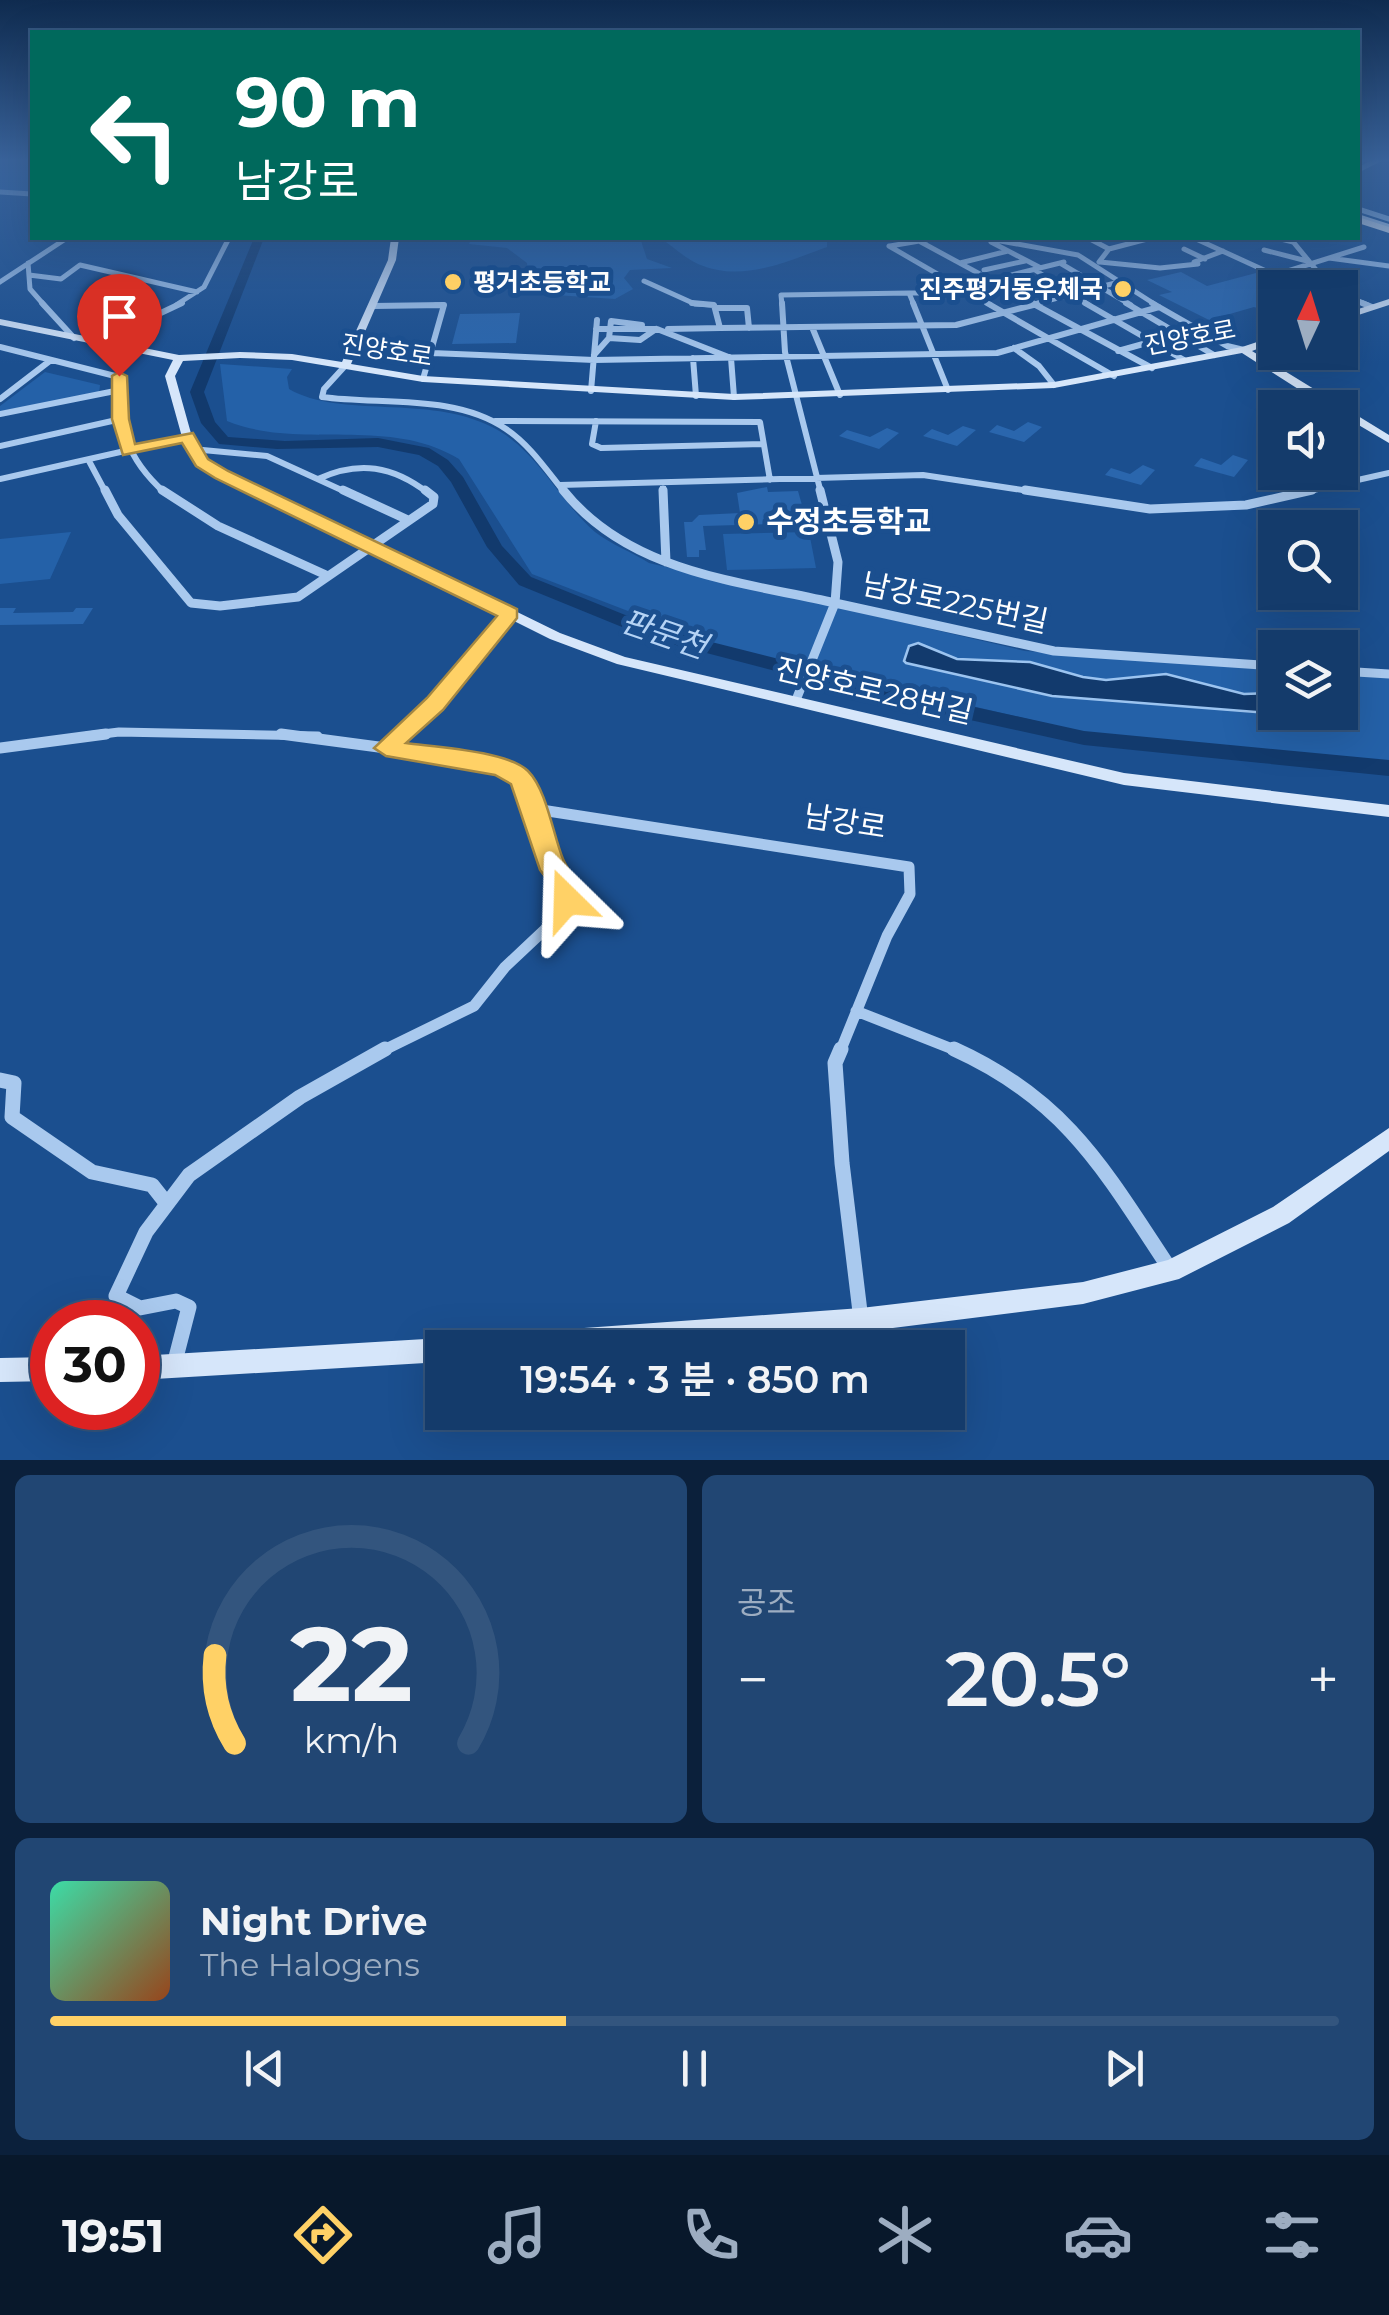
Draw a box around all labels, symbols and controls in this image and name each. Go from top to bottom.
text: 90 m [235,59,420,145]
icon: left [70,70,200,200]
text: 남강로 [235,153,359,208]
place label: 평거초등학교 [473,267,611,297]
north arrow [1258,270,1358,370]
map controls [1258,270,1358,730]
marker: 평거초등학교 [442,271,464,293]
pin [77,274,162,377]
place label: 진주평거동우체국 [919,274,1103,304]
marker: 진주평거동우체국 [1112,278,1134,300]
icon: arrive [92,289,147,344]
street label: 진양호로 [1142,313,1238,361]
street label: 진양호로 [339,328,435,372]
button: sound [1258,390,1358,490]
place label: 수정초등학교 [766,503,932,540]
button: search [1258,510,1358,610]
marker: 수정초등학교 [735,511,757,533]
street label: 남강로225번길 [859,565,1051,640]
water label: 판문천 [616,601,716,667]
button: layers [1258,630,1358,730]
street label: 진양호로28번길 [772,650,977,731]
street label: 남강로 [801,797,889,846]
position arrow [515,848,619,952]
speed limit sign: 30 [30,1300,160,1430]
text: 19:54 · 3 분 · 850 m [520,1356,870,1403]
text: 공조 [737,1583,796,1622]
text: 22 [290,1600,412,1727]
text: 20.5° [945,1633,1131,1725]
text: − [737,1646,769,1713]
text: + [1307,1646,1339,1713]
text: km/h [303,1718,399,1762]
text: Night Drive [200,1898,427,1945]
text: The Halogens [200,1945,420,1984]
icon: previous [237,2041,292,2096]
icon: pause [667,2041,722,2096]
icon: next [1097,2041,1152,2096]
icon: directions [288,2200,358,2270]
icon: music [482,2200,552,2270]
icon: phone [676,2200,746,2270]
icon: climate [870,2200,940,2270]
icon: car [1063,2200,1133,2270]
icon: filters [1257,2200,1327,2270]
text: 19:51 [62,2208,164,2263]

